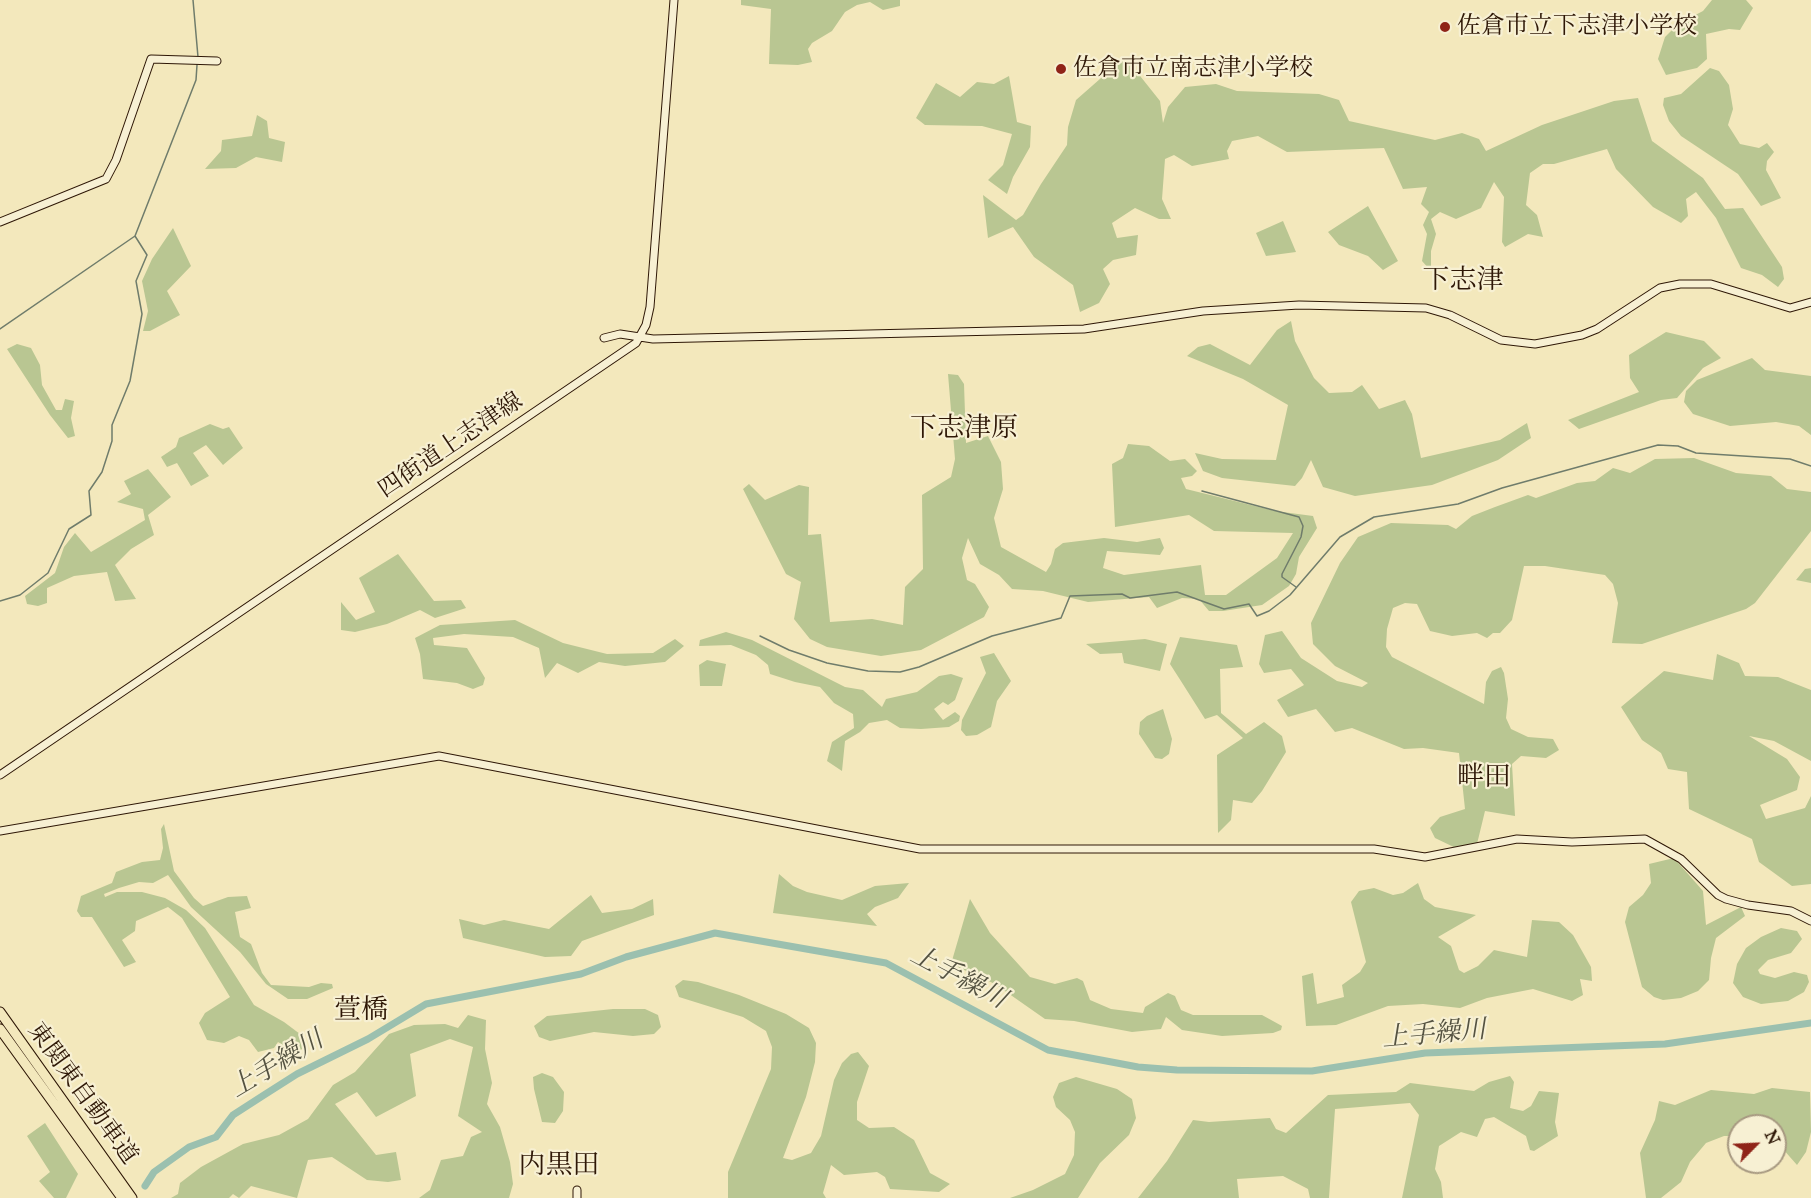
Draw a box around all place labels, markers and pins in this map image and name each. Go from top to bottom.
place label: 佐倉市立下志津小学校 [1457,13,1697,41]
marker: 佐倉市立下志津小学校 [1438,20,1452,34]
place label: 佐倉市立南志津小学校 [1073,55,1313,83]
marker: 佐倉市立南志津小学校 [1054,62,1068,76]

